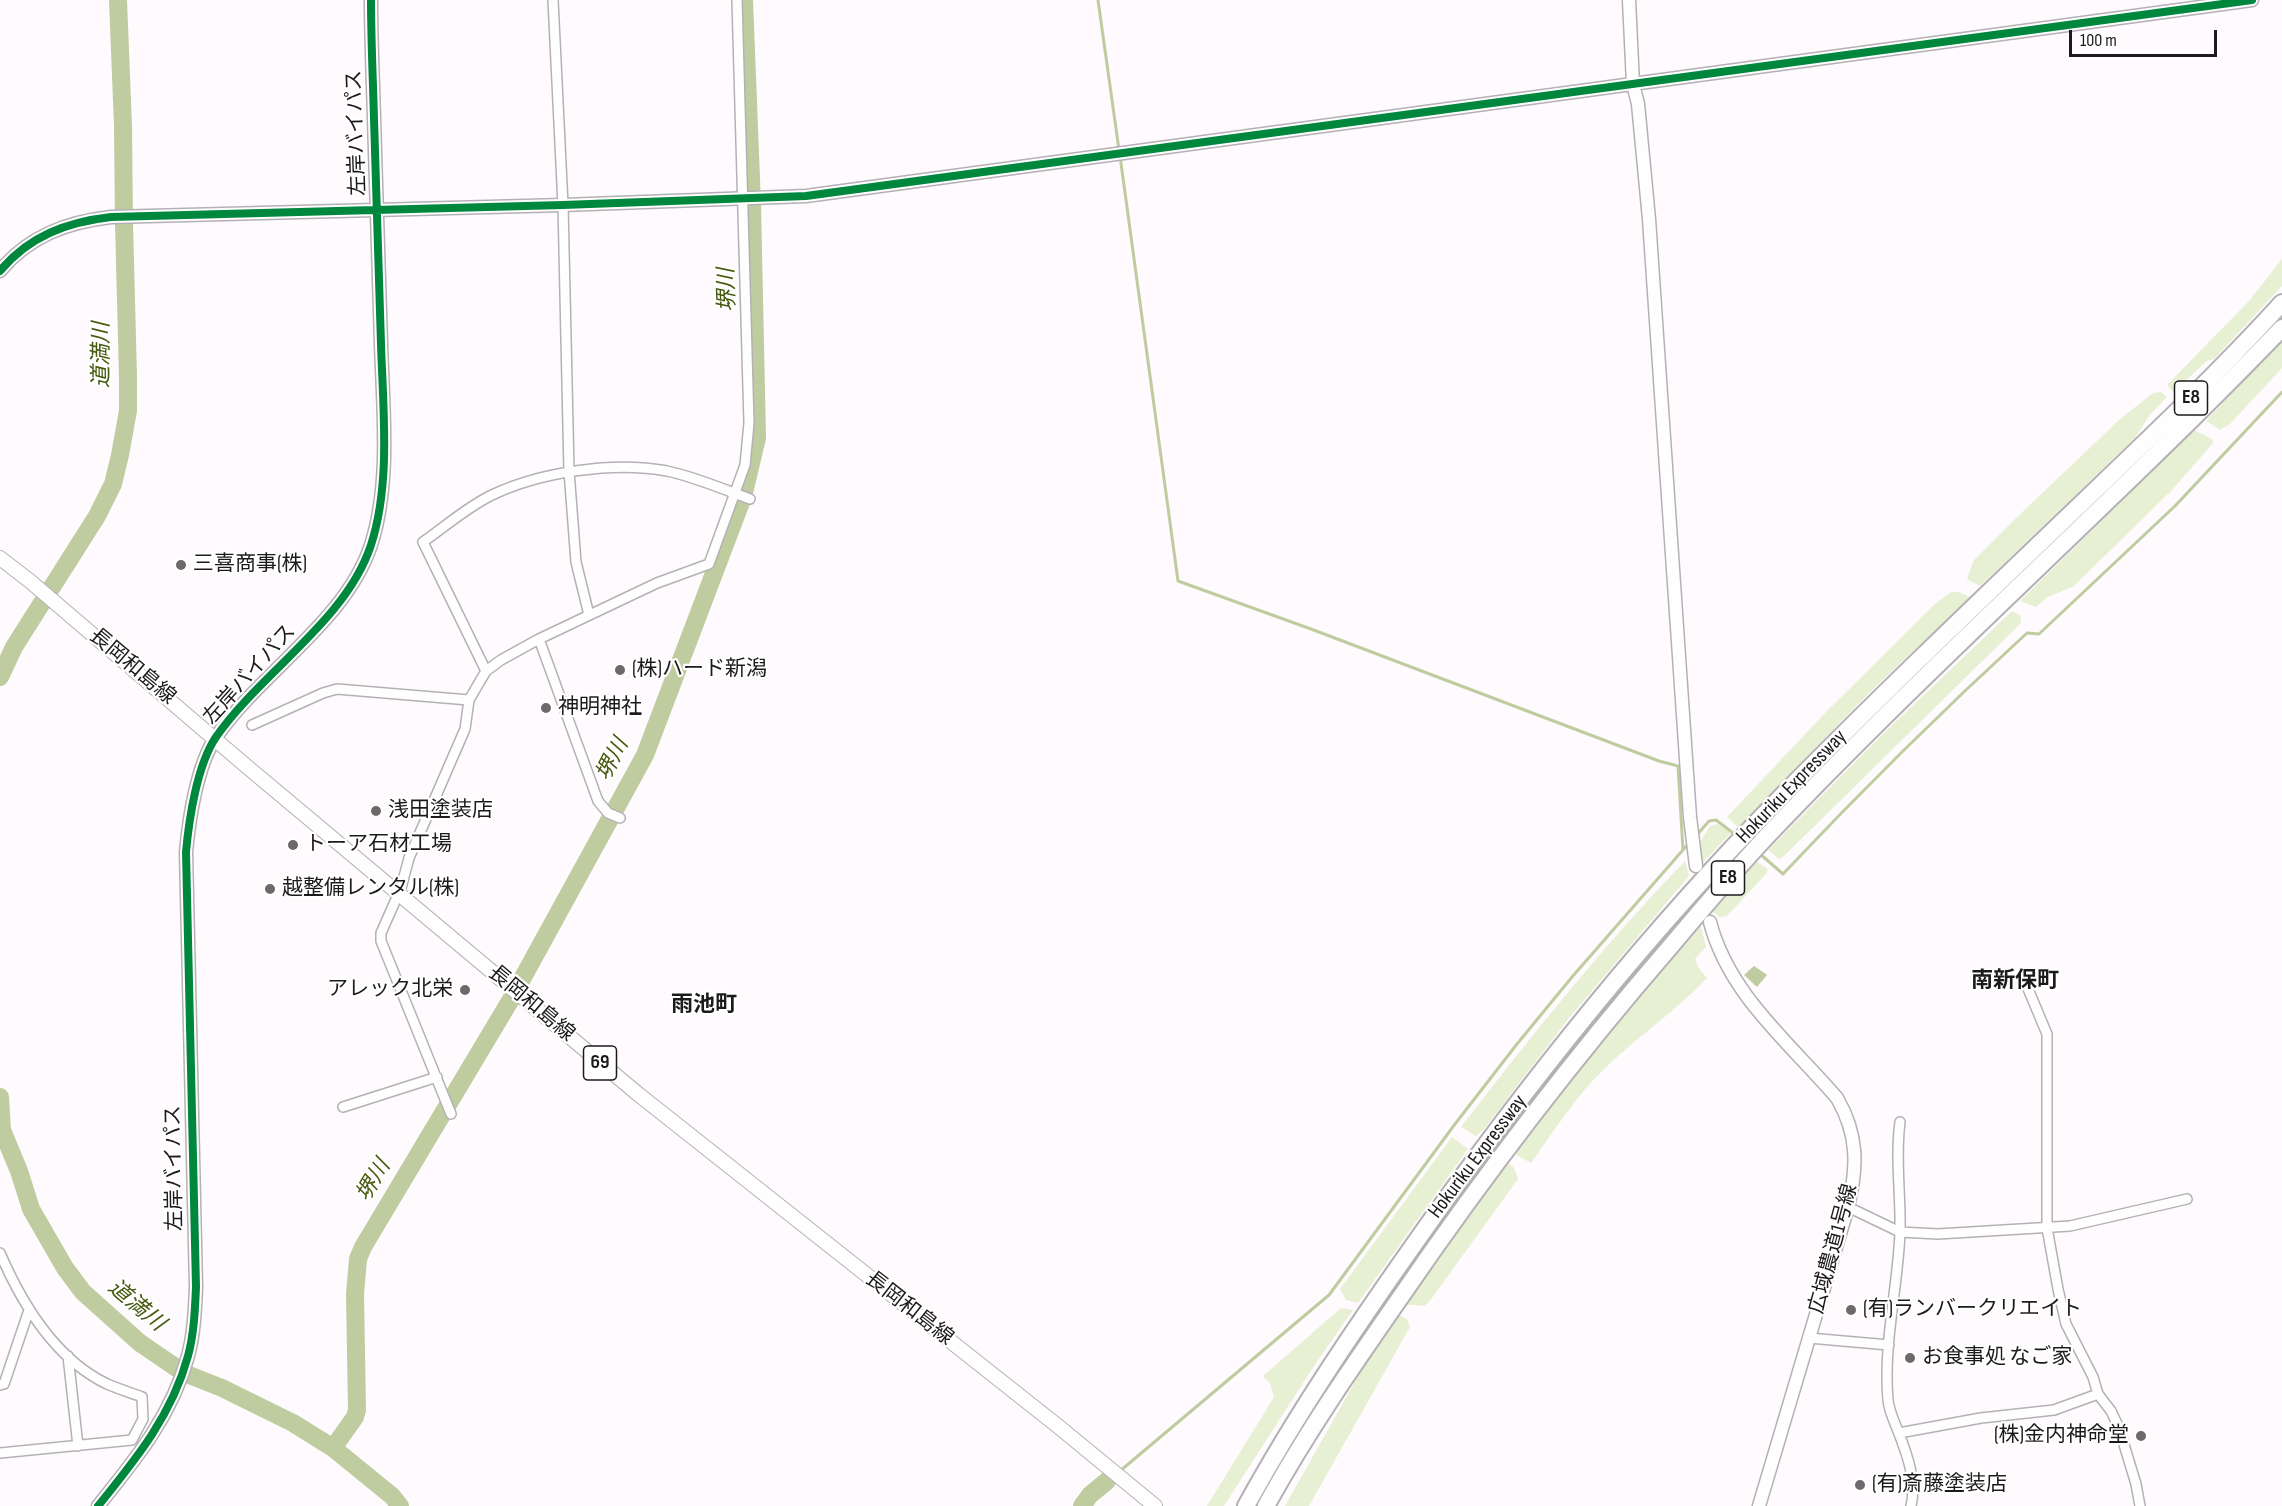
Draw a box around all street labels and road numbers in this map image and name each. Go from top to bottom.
street label: 左岸バイパス [342,70,372,196]
road number: E8 [2174,381,2208,415]
street label: 左岸バイパス [198,620,302,730]
street label: 長岡和島線 [84,624,180,710]
street label: Hokuriku Expressway [1732,725,1852,849]
road number: E8 [1712,861,1744,895]
street label: 長岡和島線 [483,961,579,1047]
road number: 69 [584,1046,616,1080]
street label: Hokuriku Expressway [1423,1090,1533,1224]
street label: 左岸バイパス [161,1105,189,1231]
street label: 広域農道1号線 [1805,1181,1863,1317]
street label: 長岡和島線 [860,1267,958,1351]

